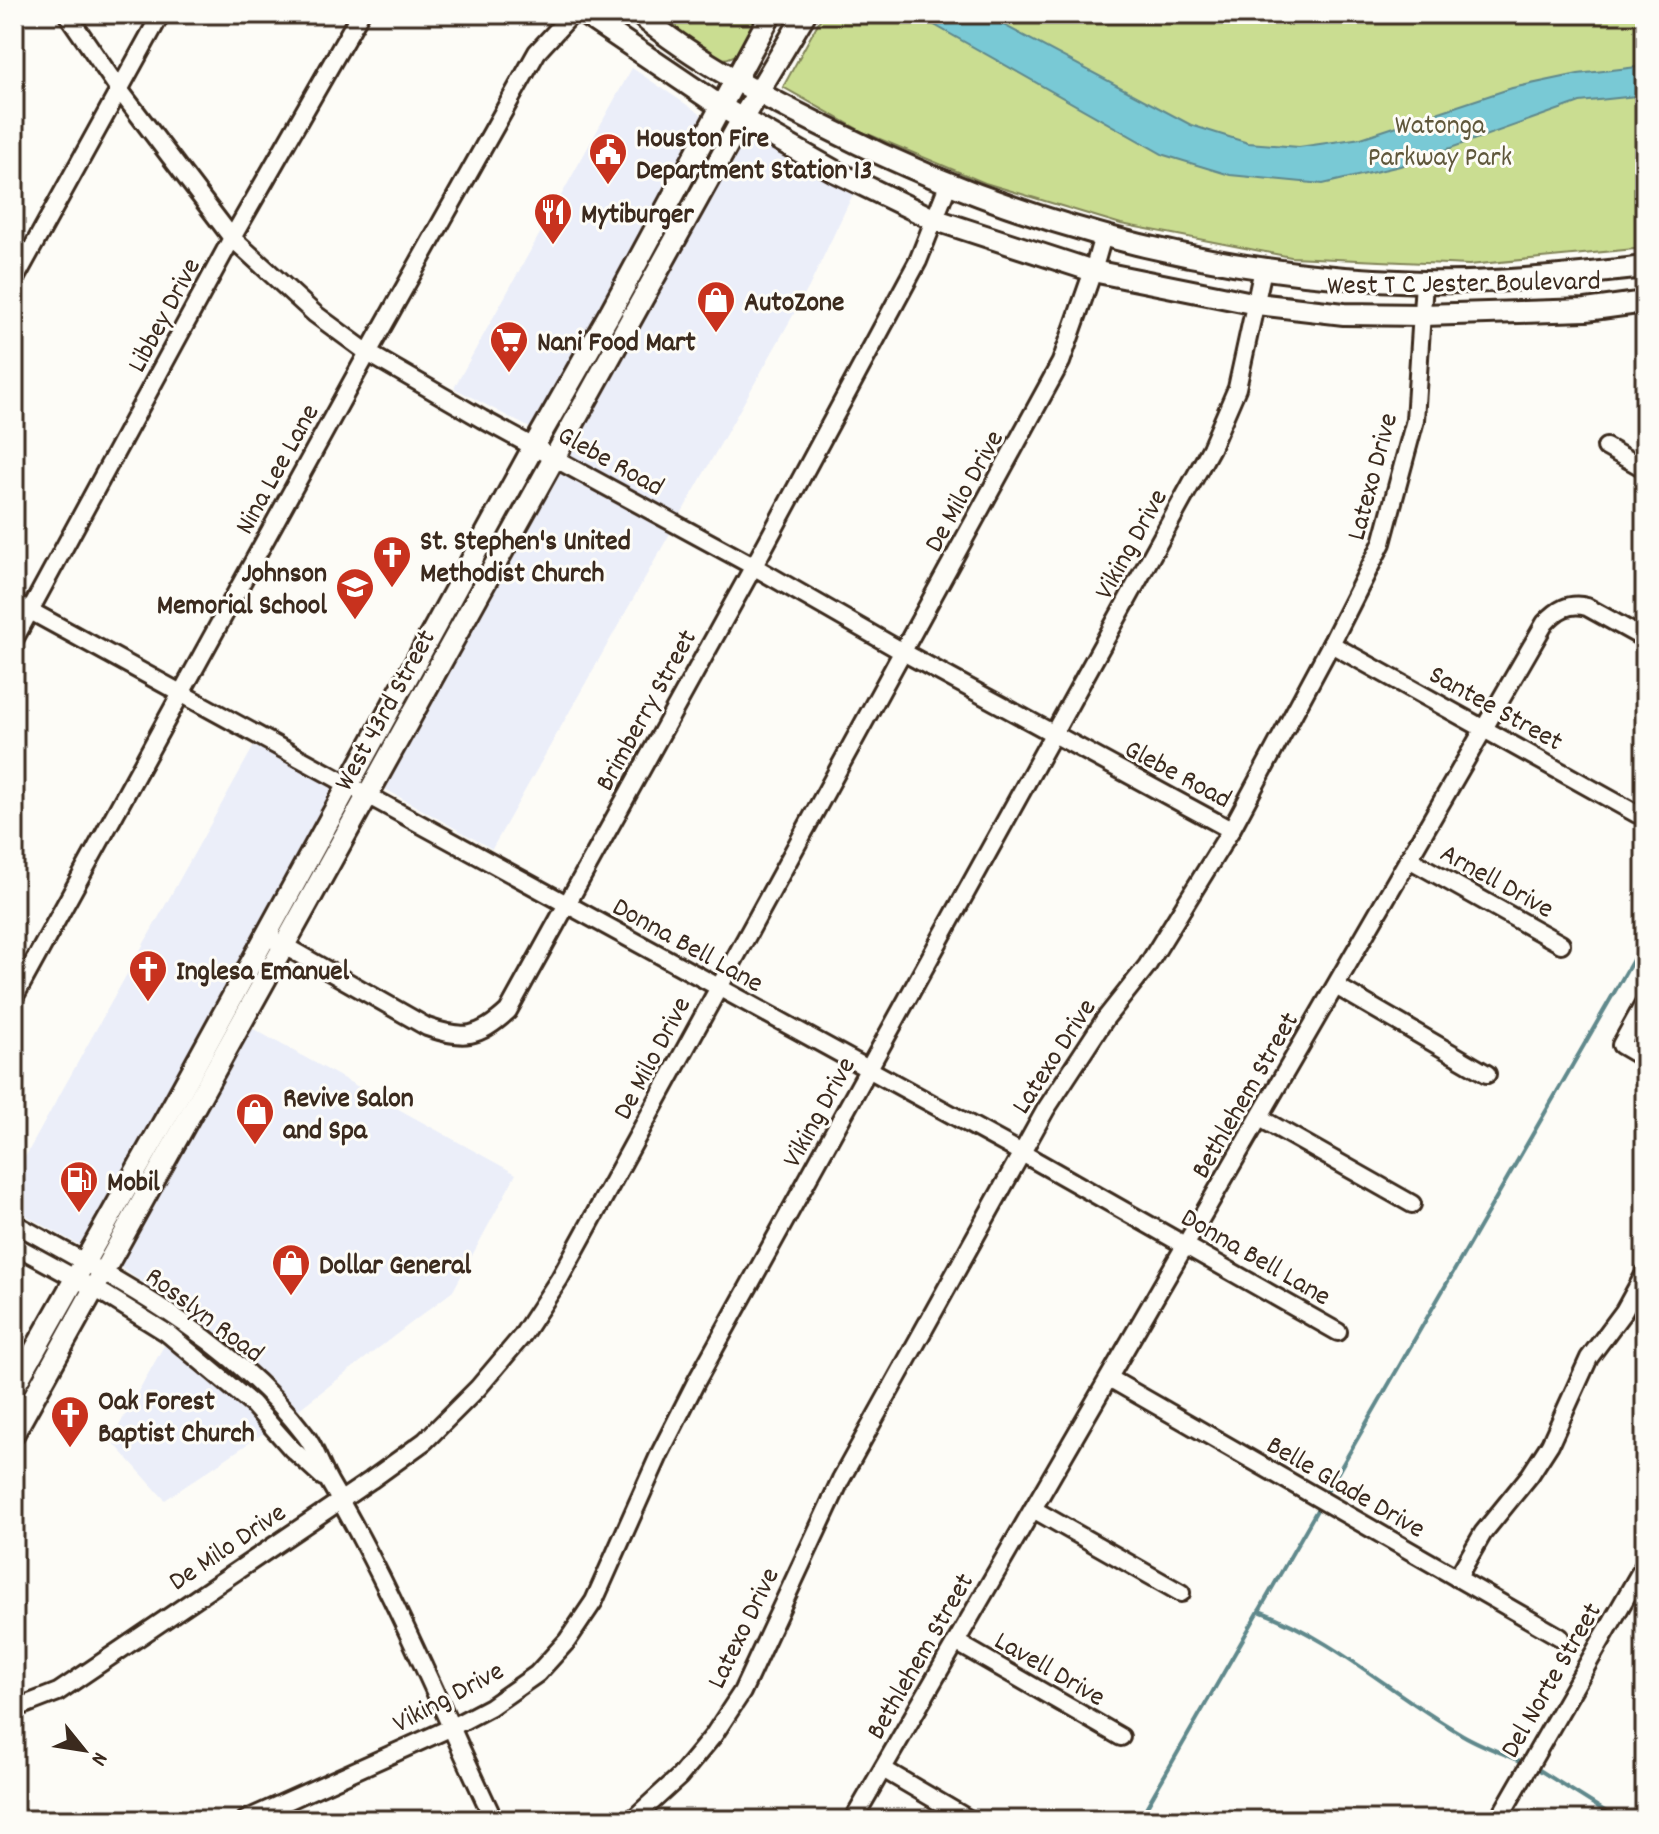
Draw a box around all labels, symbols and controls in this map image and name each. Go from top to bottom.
park label: Watonga Parkway Park [1368,108,1512,180]
place label: Houston Fire Department Station 13 [636,121,872,193]
public building icon: Houston Fire Department Station 13 [587,131,629,186]
restaurant icon: Mytiburger [532,191,574,246]
place label: Mytiburger [581,197,694,237]
street label: Libbey Drive [119,252,213,381]
street label: West T C Jester Boulevard [1327,264,1601,308]
shop icon: AutoZone [695,279,737,334]
place label: AutoZone [744,285,844,325]
supermarket icon: Nani Food Mart [488,319,530,374]
place label: Nani Food Mart [537,325,696,365]
street label: Nina Lee Lane [227,398,332,543]
street label: Latexo Drive [1339,409,1411,545]
street label: Glebe Road [549,418,670,509]
street label: De Milo Drive [916,424,1016,561]
street label: Viking Drive [1087,483,1180,608]
place label: St. Stephen's United Methodist Church [420,524,631,596]
church icon: St. Stephen's United Methodist Church [371,534,413,589]
place label: Johnson Memorial School [157,556,327,628]
school or university icon: Johnson Memorial School [334,566,376,621]
street label: West 43rd Street [327,623,448,799]
street label: Brimberry Street [587,623,709,799]
street label: Santee Street [1420,657,1569,764]
street label: Glebe Road [1116,731,1237,821]
street label: Arnell Drive [1431,836,1560,931]
street label: Donna Bell Lane [604,889,770,1005]
church icon: Inglesa Emanuel [127,948,169,1003]
place label: Inglesa Emanuel [176,954,350,994]
street label: De Milo Drive [605,991,704,1128]
street label: Latexo Drive [1004,992,1108,1123]
street label: Bethlehem Street [1183,1006,1311,1187]
street label: Viking Drive [775,1051,868,1176]
place label: Revive Salon and Spa [283,1081,414,1153]
shop icon: Revive Salon and Spa [234,1091,276,1146]
fuel station icon: Mobil [58,1159,100,1214]
place label: Mobil [107,1165,160,1205]
street label: Donna Bell Lane [1172,1200,1337,1319]
shop icon: Dollar General [270,1242,312,1297]
place label: Dollar General [319,1248,471,1288]
street label: Rosslyn Road [135,1259,271,1375]
place label: Oak Forest Baptist Church [98,1384,255,1456]
church icon: Oak Forest Baptist Church [49,1394,91,1449]
street label: Belle Glade Drive [1258,1428,1431,1551]
street label: De Milo Drive [162,1495,296,1603]
street label: Latexo Drive [699,1562,792,1697]
street label: Bethlehem Street [858,1567,986,1748]
street label: Del Norte Street [1493,1596,1614,1767]
street label: Lavell Drive [986,1623,1111,1719]
street label: Viking Drive [387,1653,512,1745]
north arrow [44,1710,124,1790]
text: N [82,1746,114,1771]

